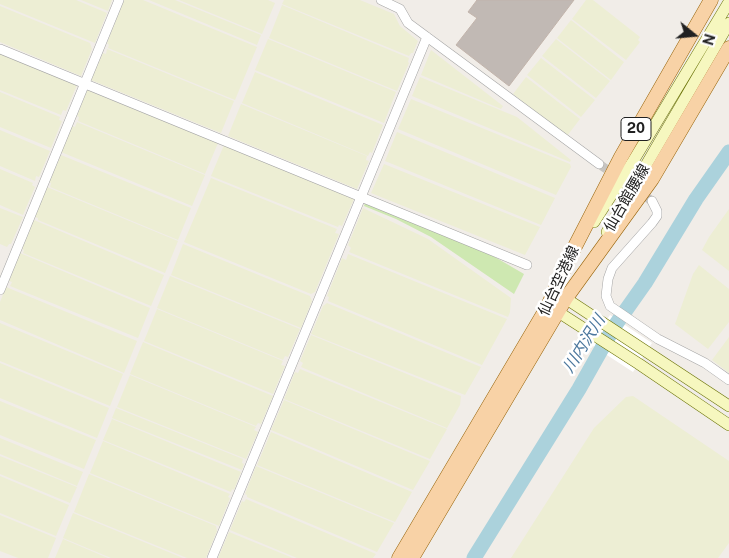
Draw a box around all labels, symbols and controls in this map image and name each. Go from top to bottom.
north arrow [669,10,719,60]
text: N [699,32,718,47]
road number: 20 [621,118,651,140]
street label: 仙台館腰線 [600,161,654,235]
street label: 仙台空港線 [535,243,583,319]
water label: 川内沢川 [559,312,609,376]

